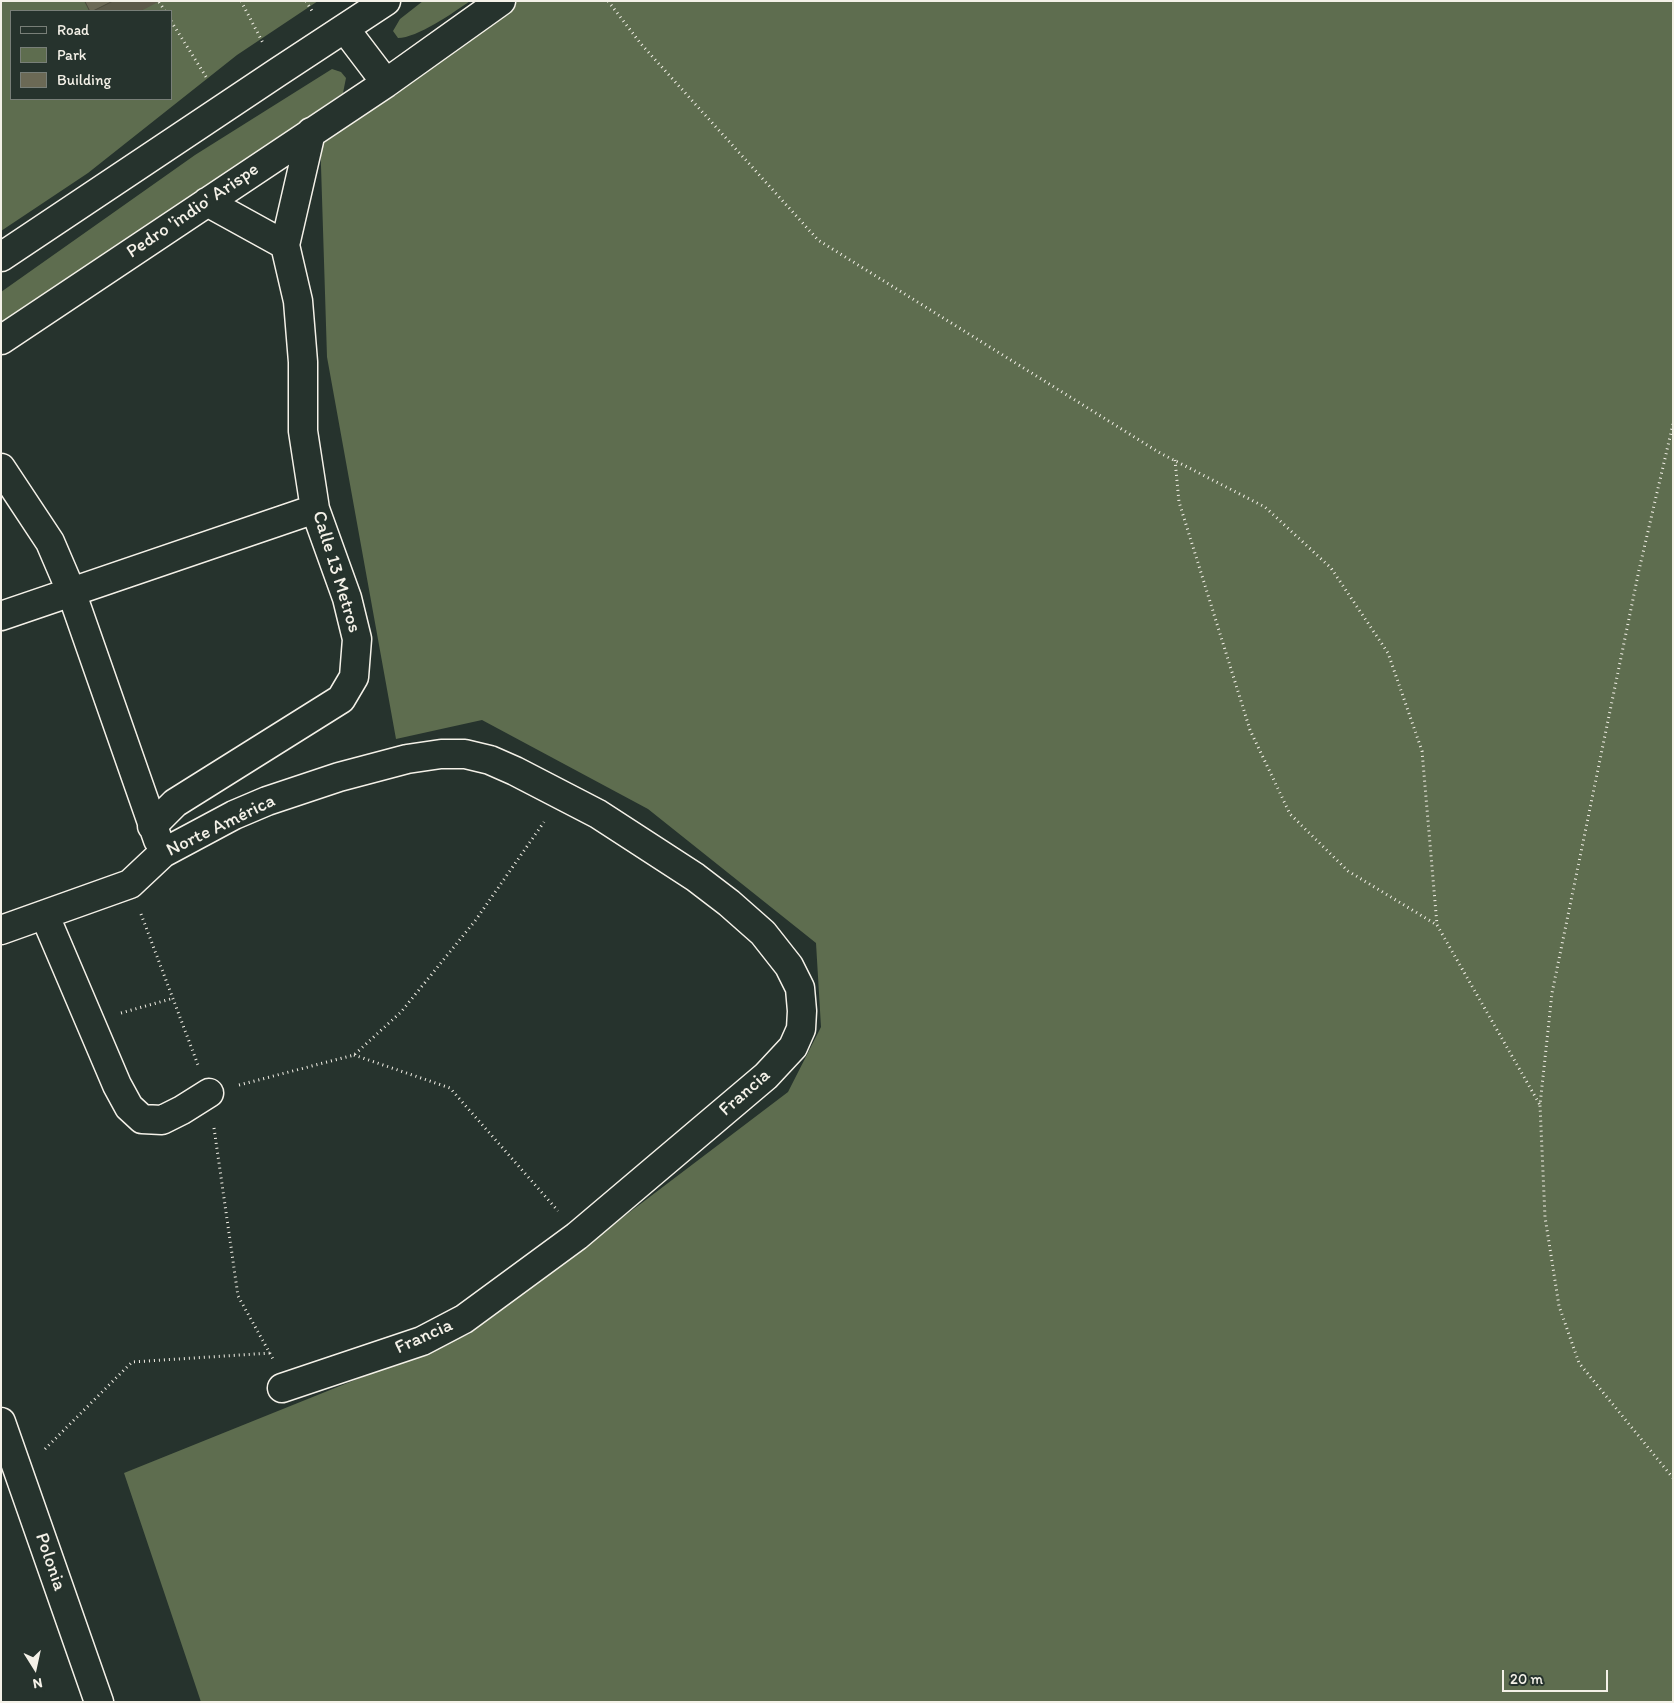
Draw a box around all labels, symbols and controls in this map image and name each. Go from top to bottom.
legend [10,10,172,100]
text: Road [57,21,89,39]
text: Park [57,46,87,64]
text: Building [57,71,111,89]
street label: Pedro 'indio' Arispe [123,158,263,264]
street label: Calle 13 Metros [307,508,365,636]
street label: Norte América [163,790,279,862]
street label: Francia [715,1064,775,1122]
street label: Francia [392,1314,456,1360]
street label: Polonia [29,1530,71,1594]
north arrow [10,1643,60,1693]
scale bar [1504,1660,1610,1692]
text: 20 m [1510,1670,1543,1688]
text: N [32,1674,44,1692]

